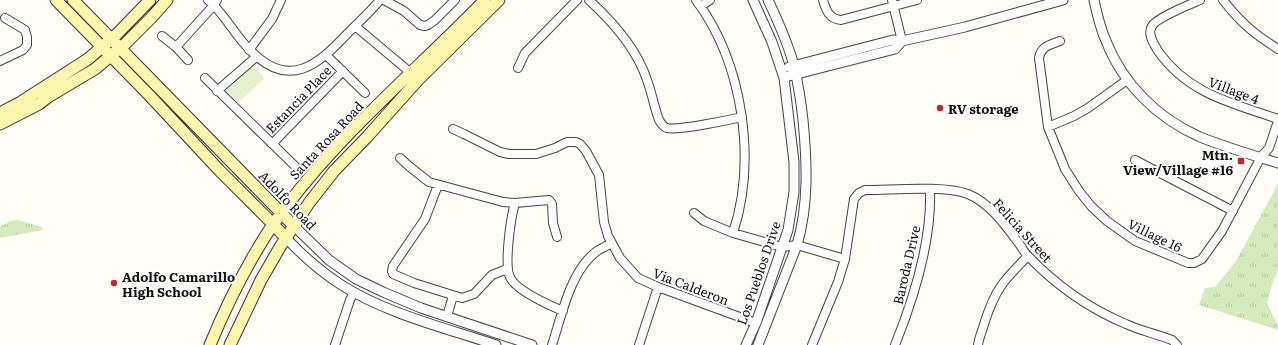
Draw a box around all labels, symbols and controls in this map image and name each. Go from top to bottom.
street label: Estancia Place [261,61,335,137]
street label: Village 4 [1206,72,1262,108]
street label: Santa Rosa Road [285,97,367,183]
place label: RV storage [948,99,1019,118]
marker: RV storage [935,103,945,113]
place label: Mtn. View/Village #16 [1123,145,1233,179]
marker: Mtn. View/Village #16 [1236,156,1246,166]
street label: Adolfo Road [255,166,321,234]
street label: Felicia Street [989,194,1057,267]
street label: Village 16 [1125,214,1185,256]
street label: Los Pueblos Drive [731,218,785,327]
street label: Baroda Drive [888,223,924,307]
street label: Via Calderon [650,263,732,309]
place label: Adolfo Camarillo High School [122,267,235,301]
marker: Adolfo Camarillo High School [109,278,119,288]

